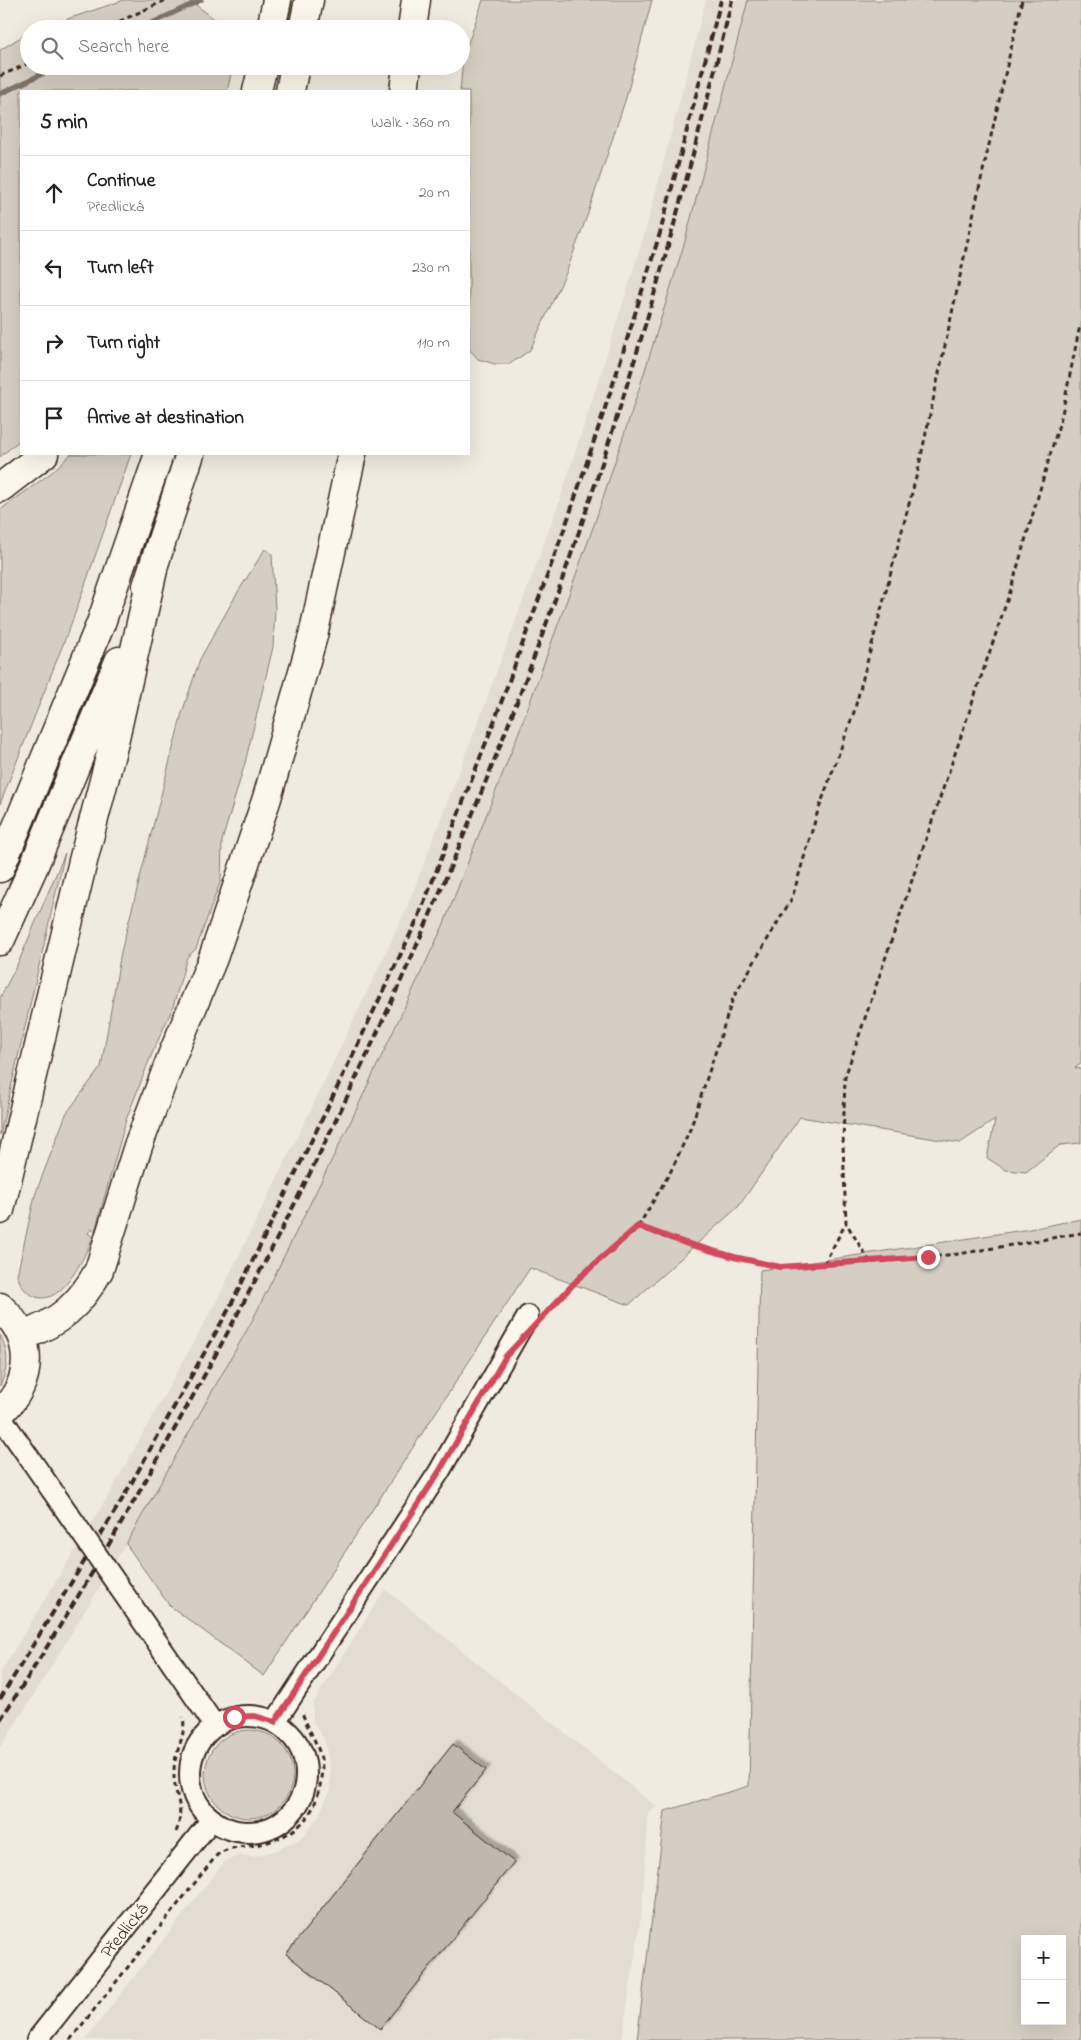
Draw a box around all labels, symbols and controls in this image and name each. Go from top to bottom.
search box [20,20,470,75]
icon: search [38,34,66,62]
text: Search here [78,34,169,61]
text: 5 min [40,108,88,138]
text: Walk · 360 m [371,111,450,135]
text: Continue [87,168,155,195]
icon: ahead [40,179,68,207]
text: 20 m [419,181,450,205]
text: Předlická [87,195,144,219]
icon: left [40,254,68,282]
text: Turn left [87,255,154,282]
text: 230 m [412,256,450,280]
icon: right [40,329,68,357]
text: Turn right [87,330,160,357]
text: 110 m [416,331,450,355]
icon: arrive [40,404,68,432]
text: Arrive at destination [87,405,244,432]
route end [917,1246,940,1269]
route start [223,1706,246,1729]
street label: Předlická [95,1898,156,1964]
map controls [1021,1935,1066,2025]
button: + [1021,1935,1066,1980]
button: − [1021,1980,1066,2025]

